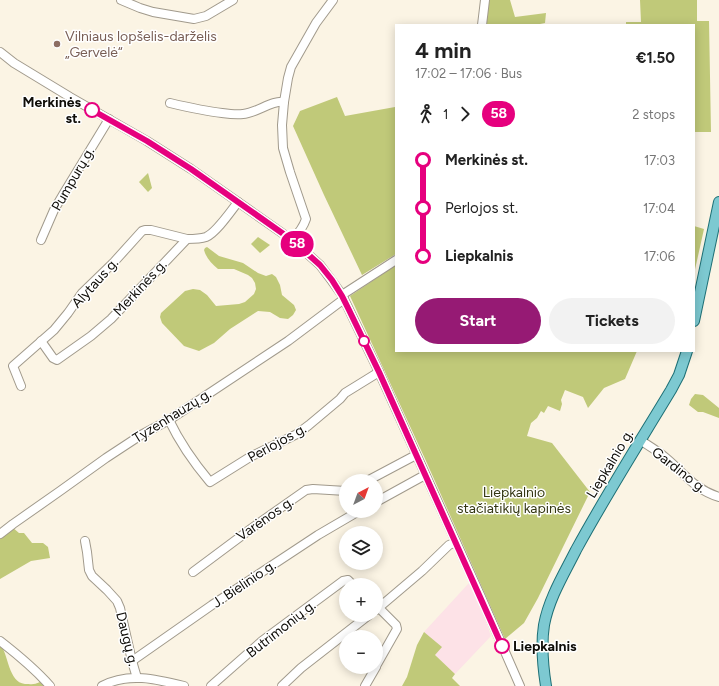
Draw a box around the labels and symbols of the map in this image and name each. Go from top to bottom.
place label: Vilniaus lopšelis-darželis „Gervelė“ [65,28,217,61]
marker: Vilniaus lopšelis-darželis „Gervelė“ [52,39,62,49]
place label: Merkinės st. [22,94,81,127]
marker: Merkinės st. [84,102,100,118]
street label: Pumpurų g. [48,144,98,214]
line badge: 58 [279,231,315,257]
street label: Alytaus g. [68,254,122,311]
street label: Merkinės g. [110,256,170,320]
unlabelled marker [358,335,370,347]
street label: Tyzenhauzų g. [130,385,214,447]
street label: Perlojos g. [245,420,309,466]
street label: Liepkalnio g. [583,427,637,501]
street label: Gardino g. [648,443,710,497]
north arrow [339,474,383,518]
park label: Liepkalnio stačiatikių kapinės [457,484,571,517]
street label: Varėnos g. [233,493,297,545]
street label: J. Bielinio g. [209,556,279,611]
street label: Butrimonių g. [243,597,319,661]
street label: Daugų g. [112,610,142,668]
marker: Liepkalnis [494,638,510,654]
place label: Liepkalnis [513,638,577,655]

